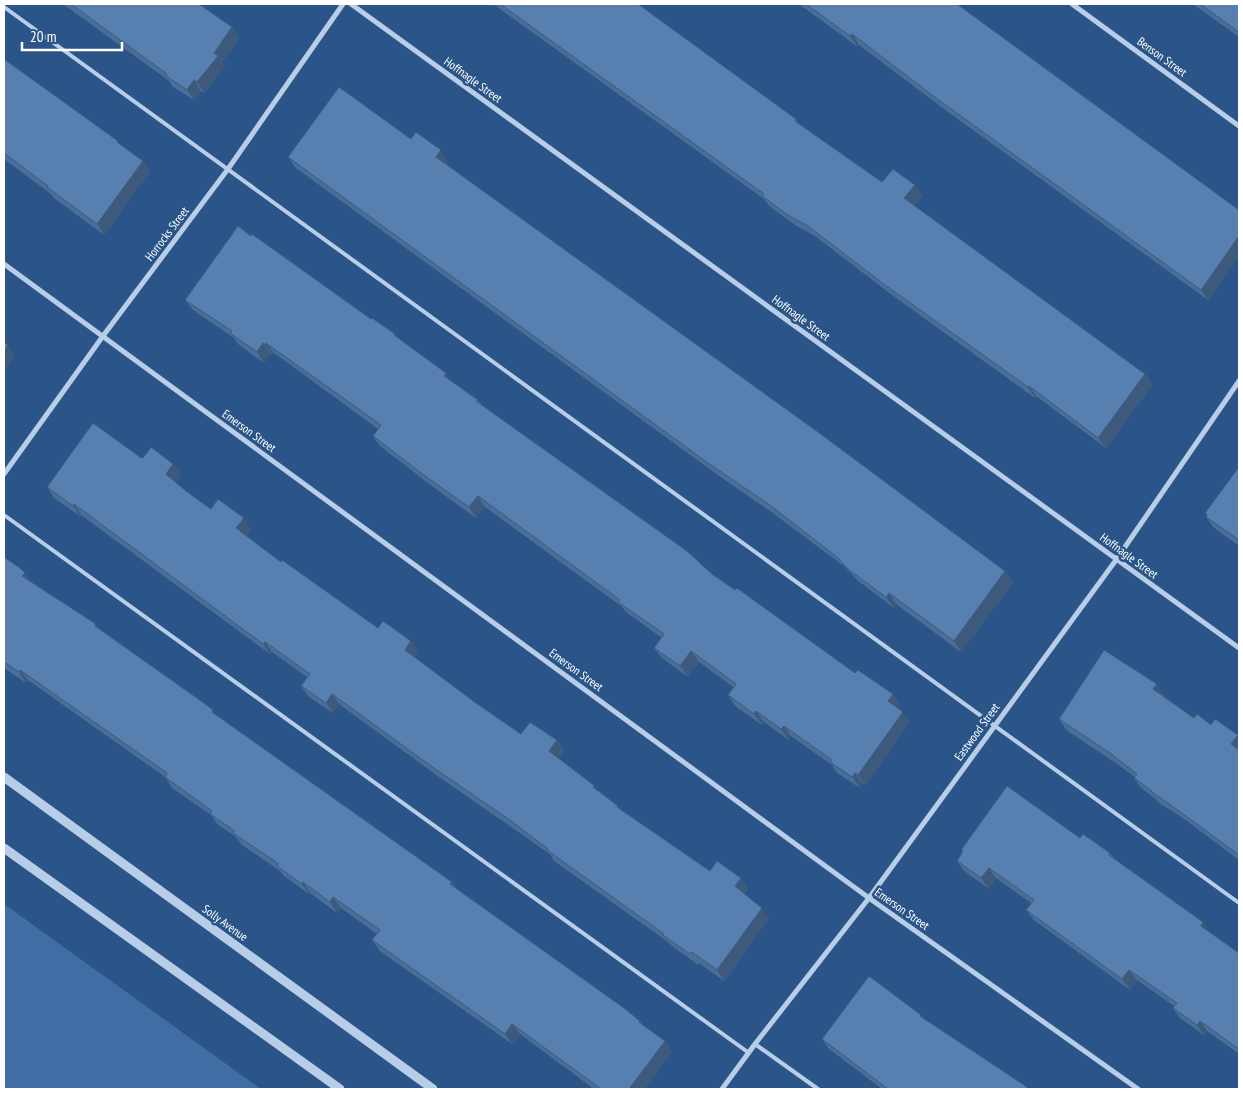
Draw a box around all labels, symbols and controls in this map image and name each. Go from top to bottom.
scale bar [22,20,122,52]
text: 20 m [30,27,56,46]
street label: Benson Street [1135,34,1191,80]
street label: Hoffnagle Street [441,54,506,106]
street label: Horrocks Street [141,203,192,264]
street label: Hoffnagle Street [769,292,834,344]
street label: Emerson Street [219,406,280,456]
street label: Hoffnagle Street [1097,530,1162,582]
street label: Emerson Street [546,645,607,695]
street label: Eastwood Street [951,700,1003,763]
street label: Emerson Street [872,884,933,933]
street label: Solly Avenue [200,901,251,944]

